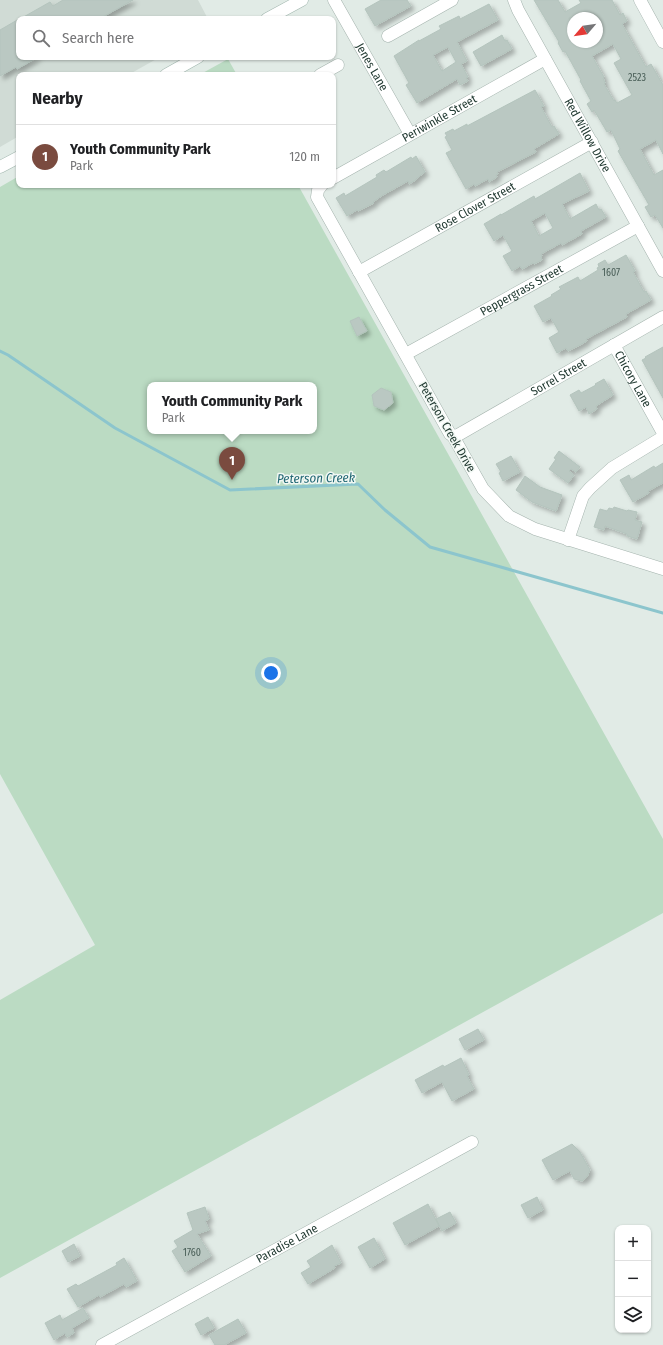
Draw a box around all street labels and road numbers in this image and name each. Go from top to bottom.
street label: Jenes Lane [353,41,391,93]
street label: Periwinkle Street [400,92,479,145]
street label: Red Willow Drive [561,96,614,175]
street label: Rose Clover Street [433,179,518,235]
street label: Peppergrass Street [478,262,565,319]
street label: Chicory Lane [612,348,654,410]
street label: Sorrel Street [528,356,589,399]
street label: Peterson Creek Drive [416,380,478,475]
street label: Paradise Lane [254,1221,320,1266]

